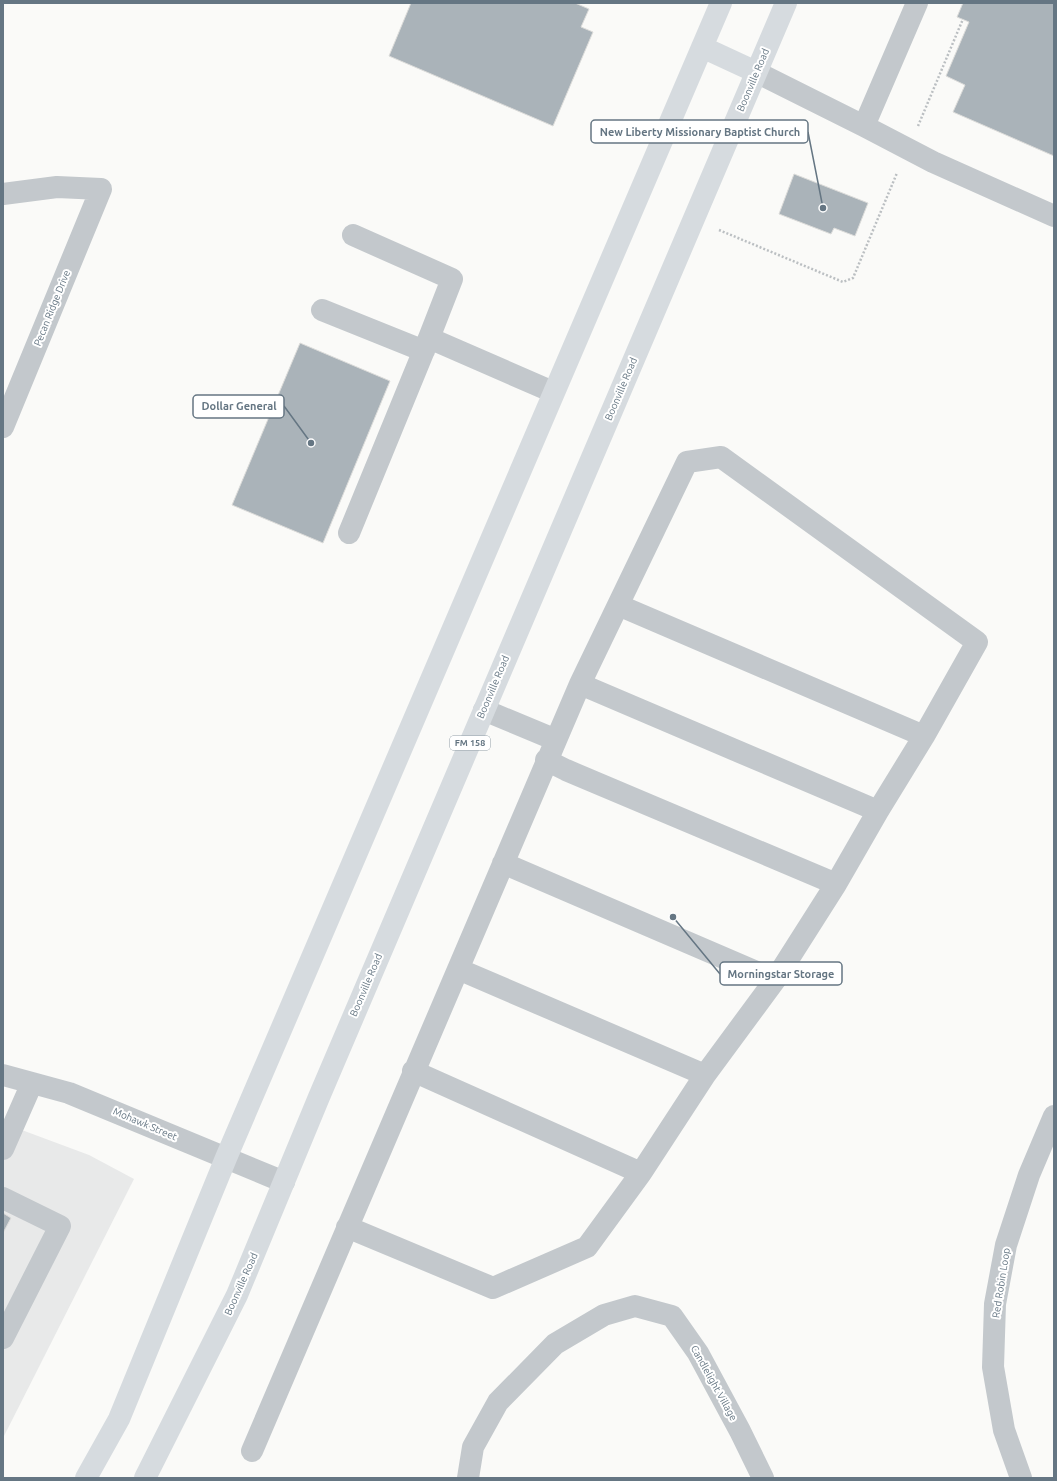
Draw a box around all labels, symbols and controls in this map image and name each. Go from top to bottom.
street label: Boonville Road [735,47,771,113]
callout: New Liberty Missionary Baptist Church [591,120,808,143]
text: New Liberty Missionary Baptist Church [600,126,800,138]
street label: Pecan Ridge Drive [32,268,72,348]
street label: Boonville Road [603,356,639,422]
callout: Dollar General [193,395,284,418]
text: Dollar General [202,400,277,412]
street label: Boonville Road [475,654,511,720]
road number: FM 158 [450,736,490,750]
street label: Boonville Road [348,952,384,1018]
callout: Morningstar Storage [720,962,842,985]
text: Morningstar Storage [728,968,834,980]
street label: Mohawk Street [111,1106,179,1142]
street label: Red Robin Loop [990,1247,1012,1319]
street label: Boonville Road [222,1251,260,1317]
street label: Candlelight Village [689,1343,739,1423]

